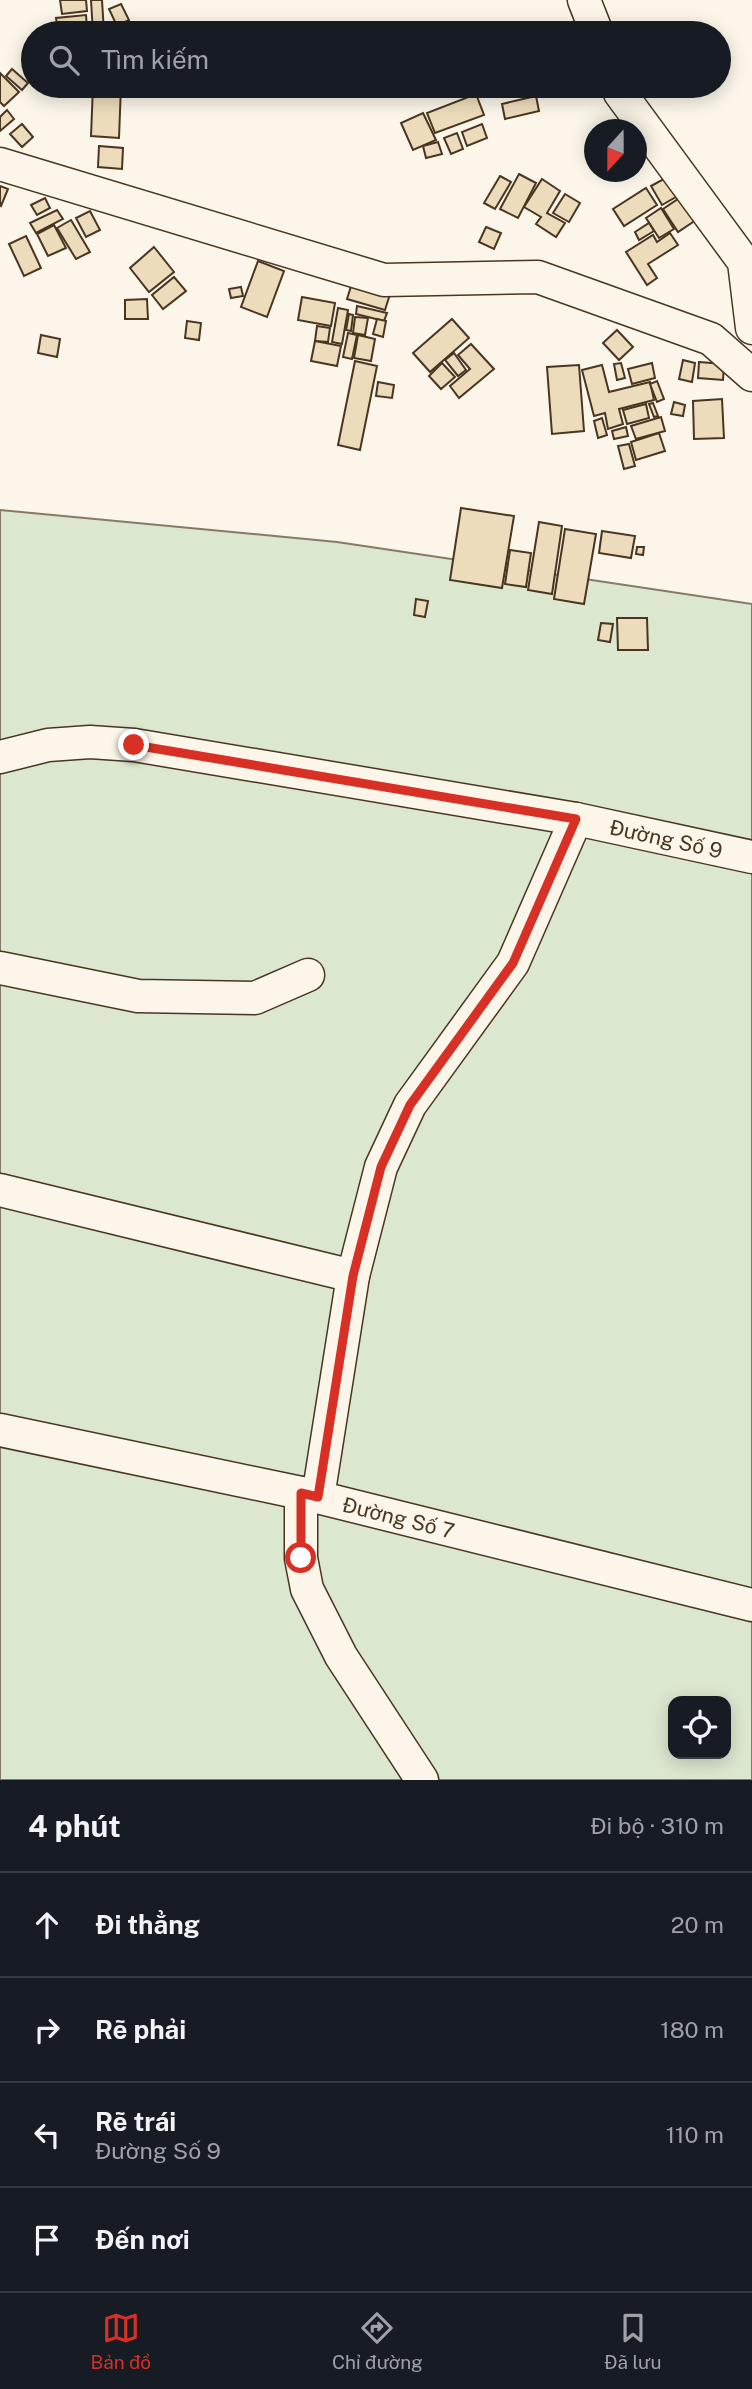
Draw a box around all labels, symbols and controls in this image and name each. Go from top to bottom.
search box [21,21,731,98]
icon: search [45,41,83,79]
text: Tìm kiếm [101,44,209,75]
north arrow [584,119,647,182]
route end [118,729,149,760]
street label: Đường Số 9 [607,814,725,863]
street label: Đường Số 7 [340,1491,457,1543]
route start [285,1542,316,1573]
map controls [668,1696,731,1759]
button: locate [668,1696,731,1759]
text: 4 phút [28,1808,121,1844]
text: Đi bộ · 310 m [590,1812,724,1839]
icon: ahead [28,1906,66,1944]
text: Đi thẳng [95,1909,200,1940]
text: 20 m [671,1911,724,1938]
icon: right [28,2011,66,2049]
text: Rẽ phải [95,2014,186,2045]
text: 180 m [660,2016,724,2043]
text: Rẽ trái [95,2106,176,2137]
icon: left [28,2116,66,2154]
text: 110 m [666,2121,724,2148]
text: Đường Số 9 [95,2137,221,2164]
icon: arrive [28,2221,66,2259]
text: Đến nơi [95,2224,190,2255]
tab: Bản đồ [91,2309,151,2373]
tab: Chỉ đường [332,2309,423,2373]
tab: Đã lưu [604,2309,661,2373]

